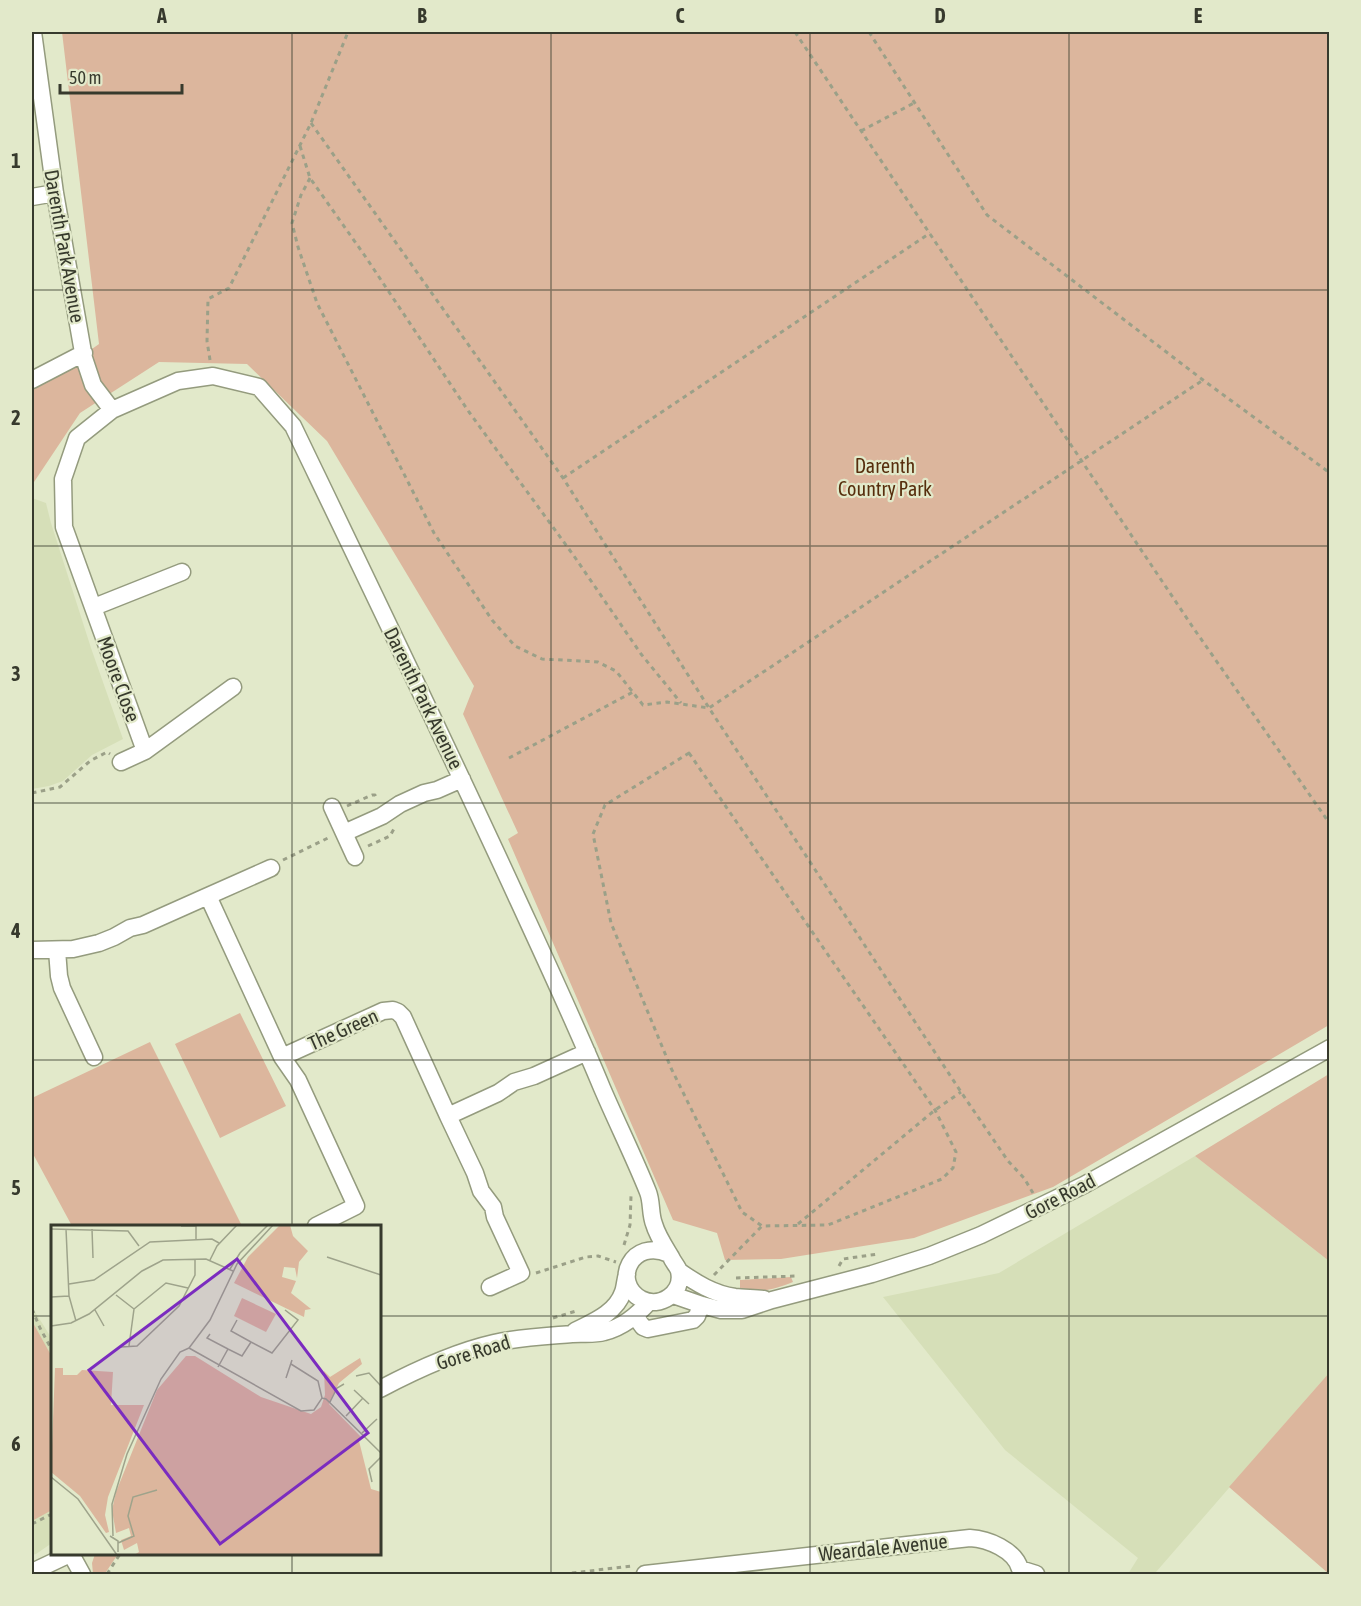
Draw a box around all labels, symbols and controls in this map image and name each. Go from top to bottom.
text: A [156,4,167,27]
text: B [417,4,427,27]
text: C [676,4,685,27]
text: D [934,4,946,27]
text: E [1194,4,1203,27]
scale bar [60,57,182,95]
text: 50 m [69,67,101,88]
text: 1 [11,149,21,172]
street label: Darenth Park Avenue [40,168,90,324]
text: 2 [11,406,21,429]
park label: Darenth Country Park [838,454,932,500]
street label: Darenth Park Avenue [380,623,468,773]
street label: Moore Close [93,633,145,725]
text: 3 [11,662,21,685]
text: 4 [10,919,21,942]
street label: The Green [304,1003,382,1055]
street label: Gore Road [1021,1169,1099,1223]
text: 5 [11,1176,21,1199]
inset map [51,1225,381,1555]
street label: Gore Road [433,1330,513,1374]
text: 6 [11,1432,21,1455]
street label: Weardale Avenue [818,1529,948,1565]

